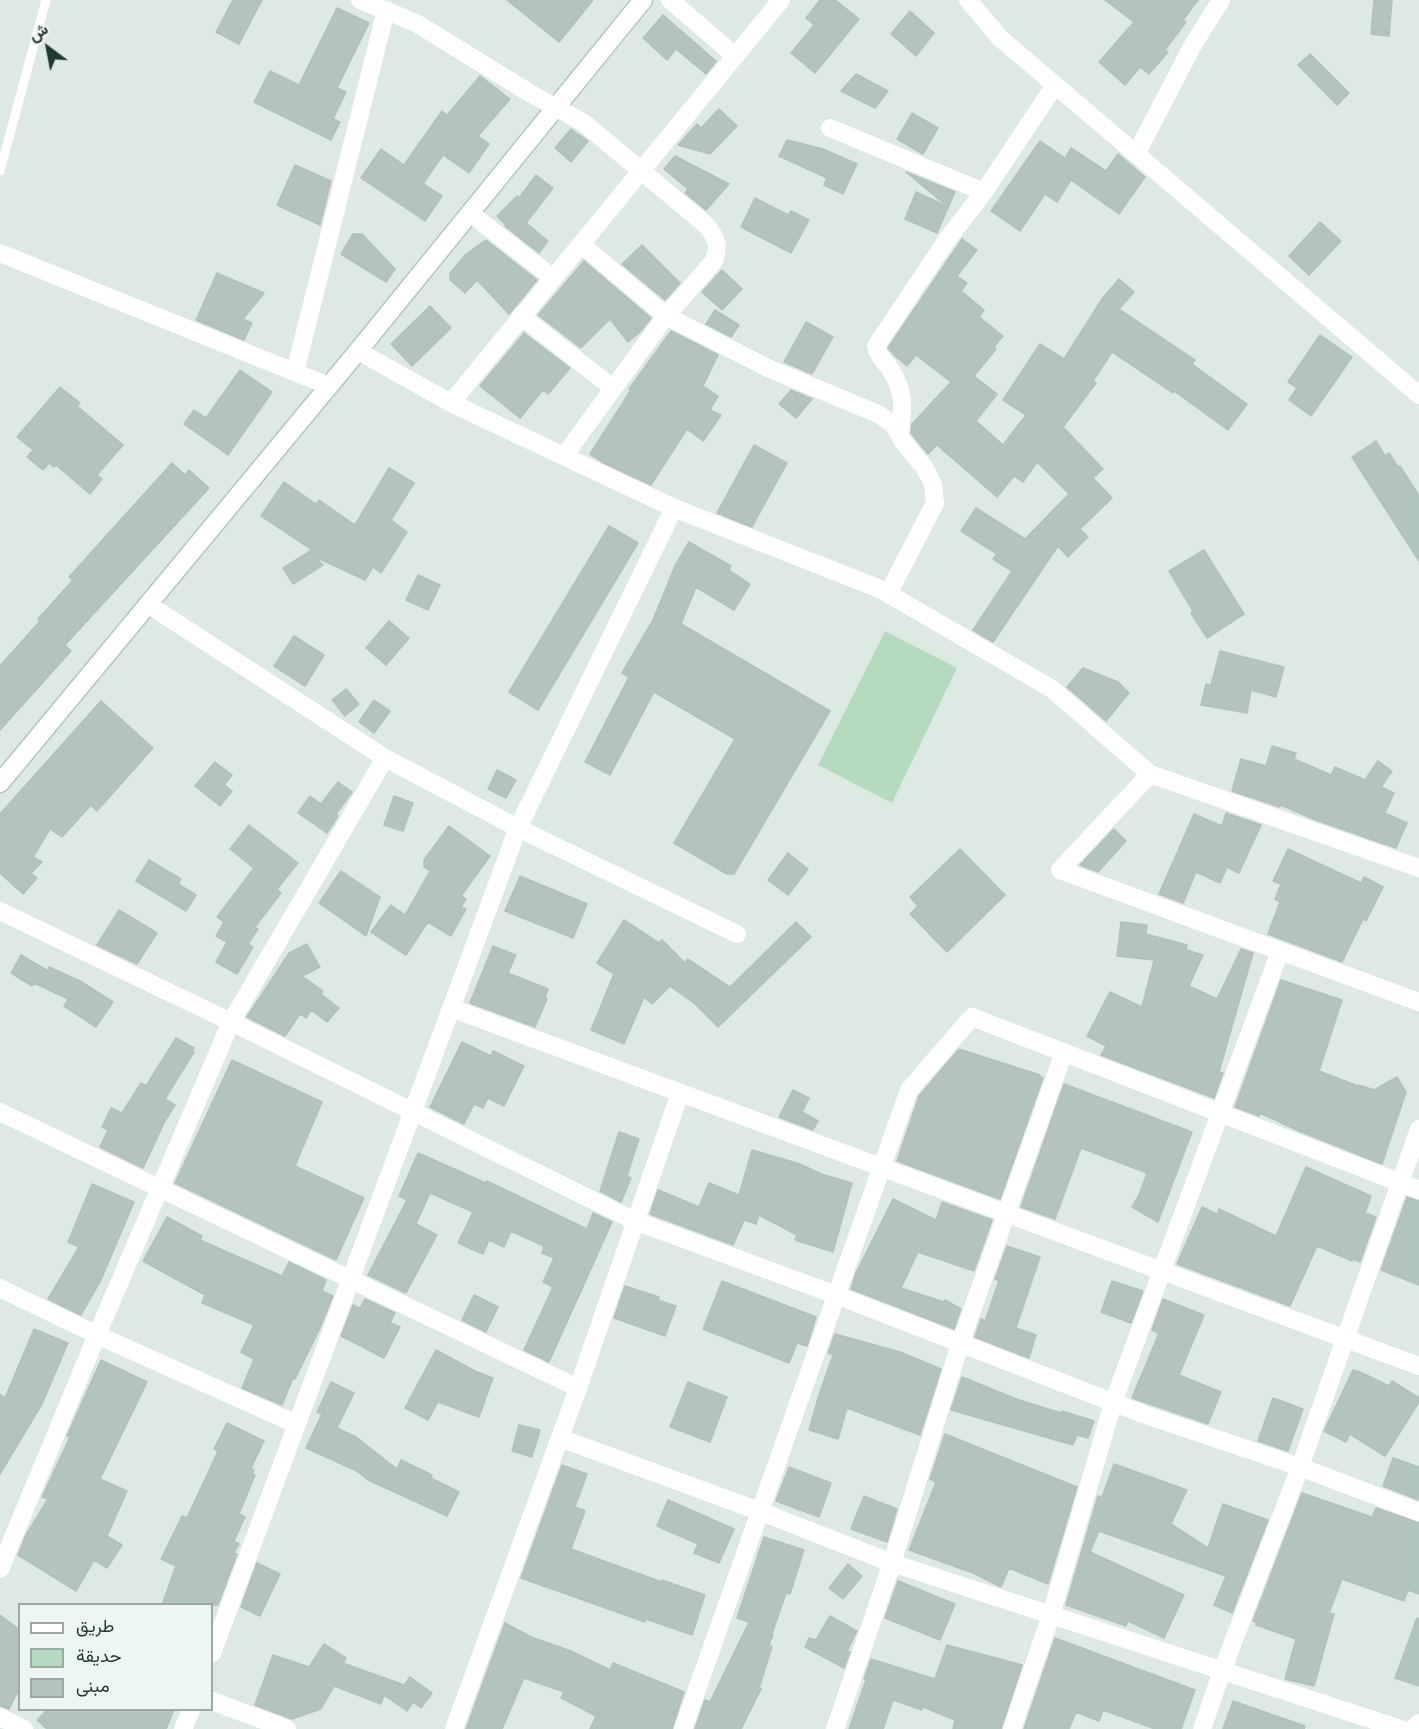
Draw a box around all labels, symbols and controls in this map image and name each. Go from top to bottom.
north arrow [18,18,78,78]
text: ش [25,19,51,45]
legend [18,1603,213,1711]
text: طريق [76,1615,114,1637]
text: حديقة [76,1645,122,1667]
text: مبنى [76,1675,110,1697]

